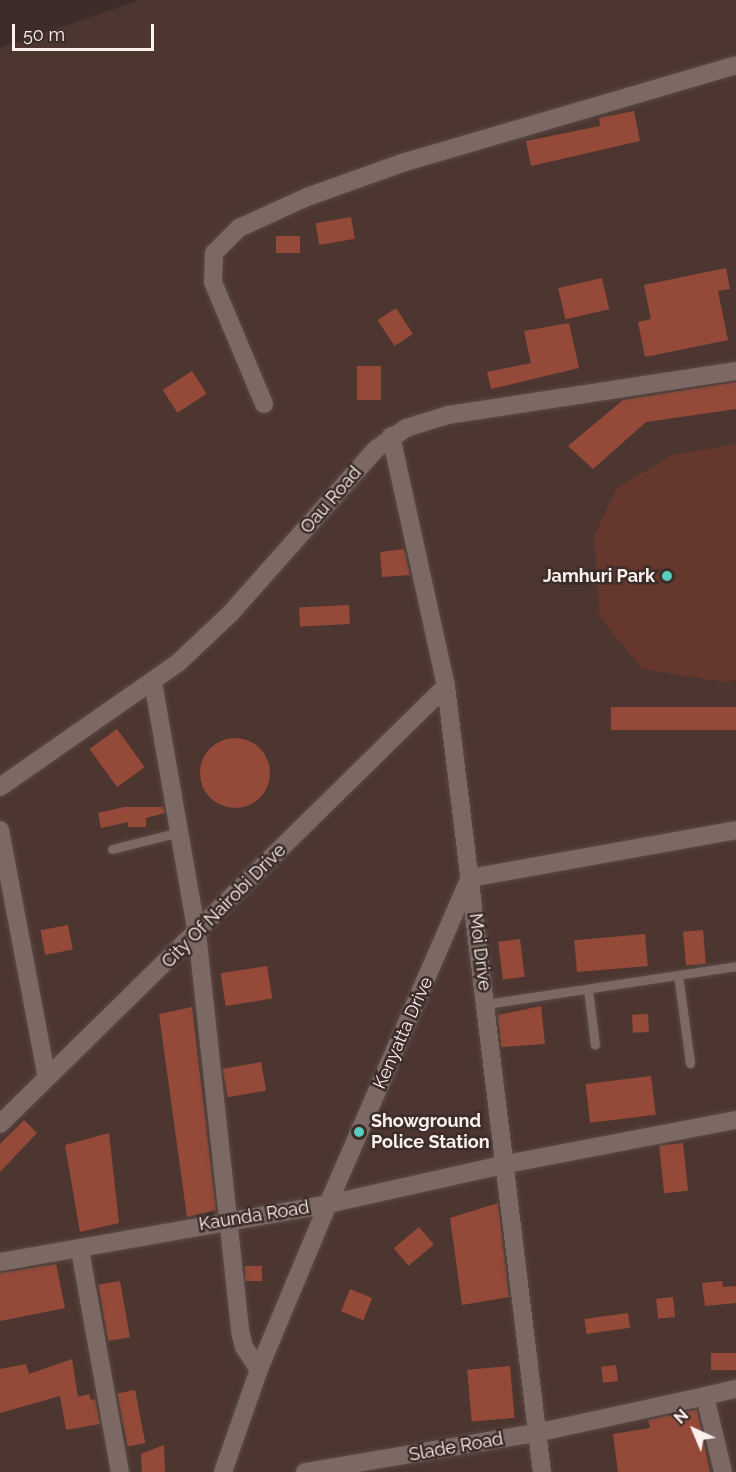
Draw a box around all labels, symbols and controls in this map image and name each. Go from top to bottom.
scale bar [15,12,158,50]
text: 50 m [23,24,65,45]
street label: Oau Road [296,462,366,538]
place label: Jamhuri Park [543,565,655,587]
marker: Jamhuri Park [660,569,674,583]
street label: City Of Nairobi Drive [157,839,291,973]
street label: Moi Drive [465,912,495,992]
street label: Kenyatta Drive [369,974,437,1092]
place label: Showground Police Station [371,1111,490,1154]
marker: Showground Police Station [352,1125,366,1139]
street label: Kaunda Road [197,1197,311,1235]
north arrow [664,1400,724,1460]
text: N [670,1406,692,1428]
street label: Slade Road [407,1428,505,1466]

